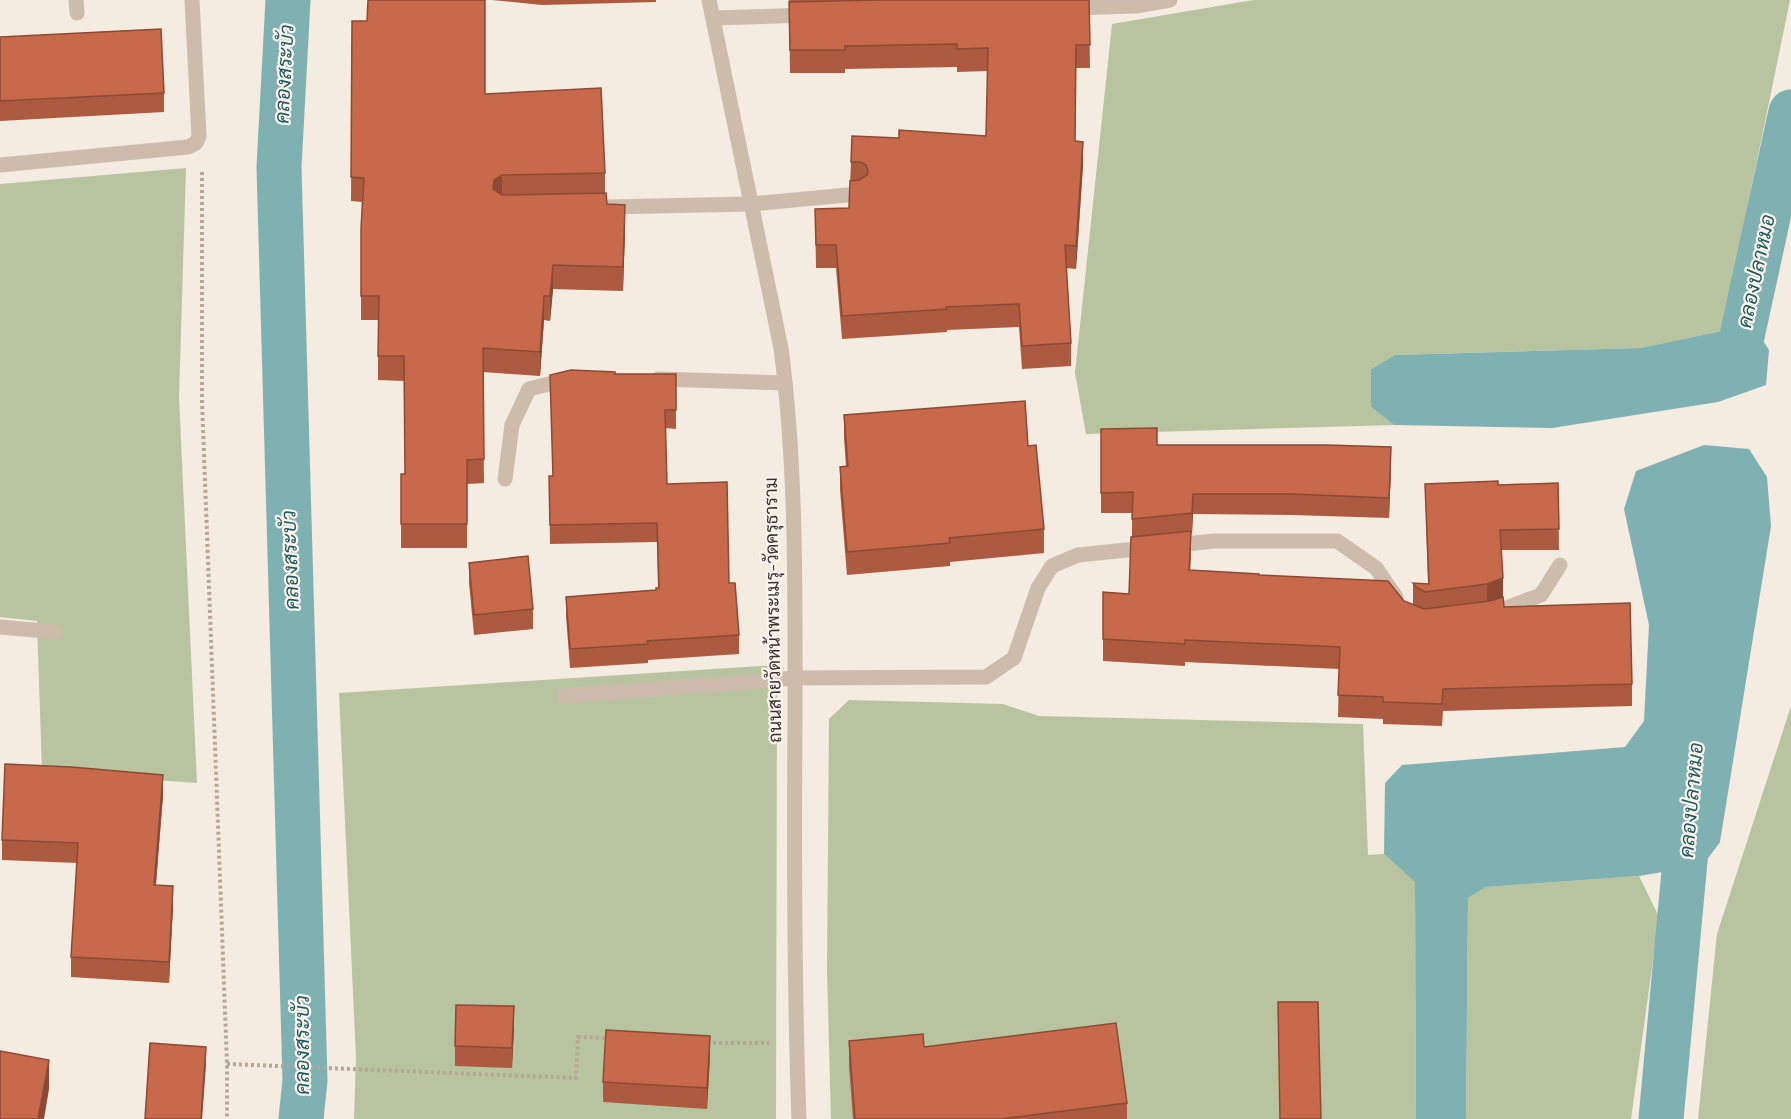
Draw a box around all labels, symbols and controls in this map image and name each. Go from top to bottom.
water label: คลองสระบัว [268,24,298,124]
water label: คลองปลาหมอ [1731,212,1779,330]
street label: ถนนสายวัดหน้าพระเมรุ-วัดครุธาราม [759,477,787,743]
water label: คลองสระบัว [275,510,303,610]
water label: คลองปลาหมอ [1673,741,1707,859]
water label: คลองสระบัว [289,995,313,1095]

